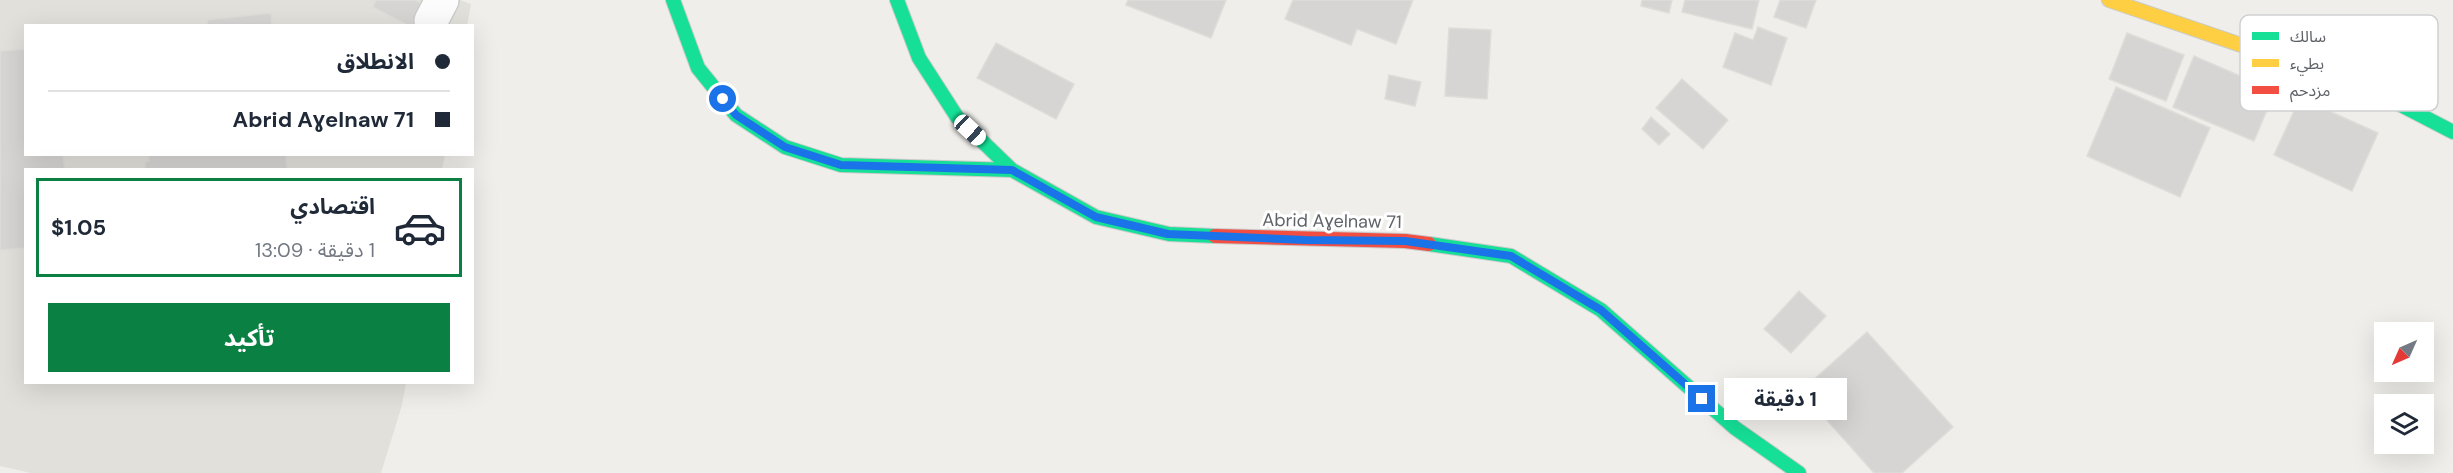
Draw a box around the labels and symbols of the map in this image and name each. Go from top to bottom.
legend [2240,15,2438,111]
text: سالك [2290,26,2326,47]
text: بطيء [2290,53,2324,76]
text: مزدحم [2290,80,2330,103]
route start [709,85,736,112]
car [951,111,989,149]
street label: Abrid Aɣelnaw 71 [1262,208,1402,234]
north arrow [2374,322,2434,382]
callout: 1 دقيقة [1723,378,1846,420]
route end [1688,385,1715,412]

